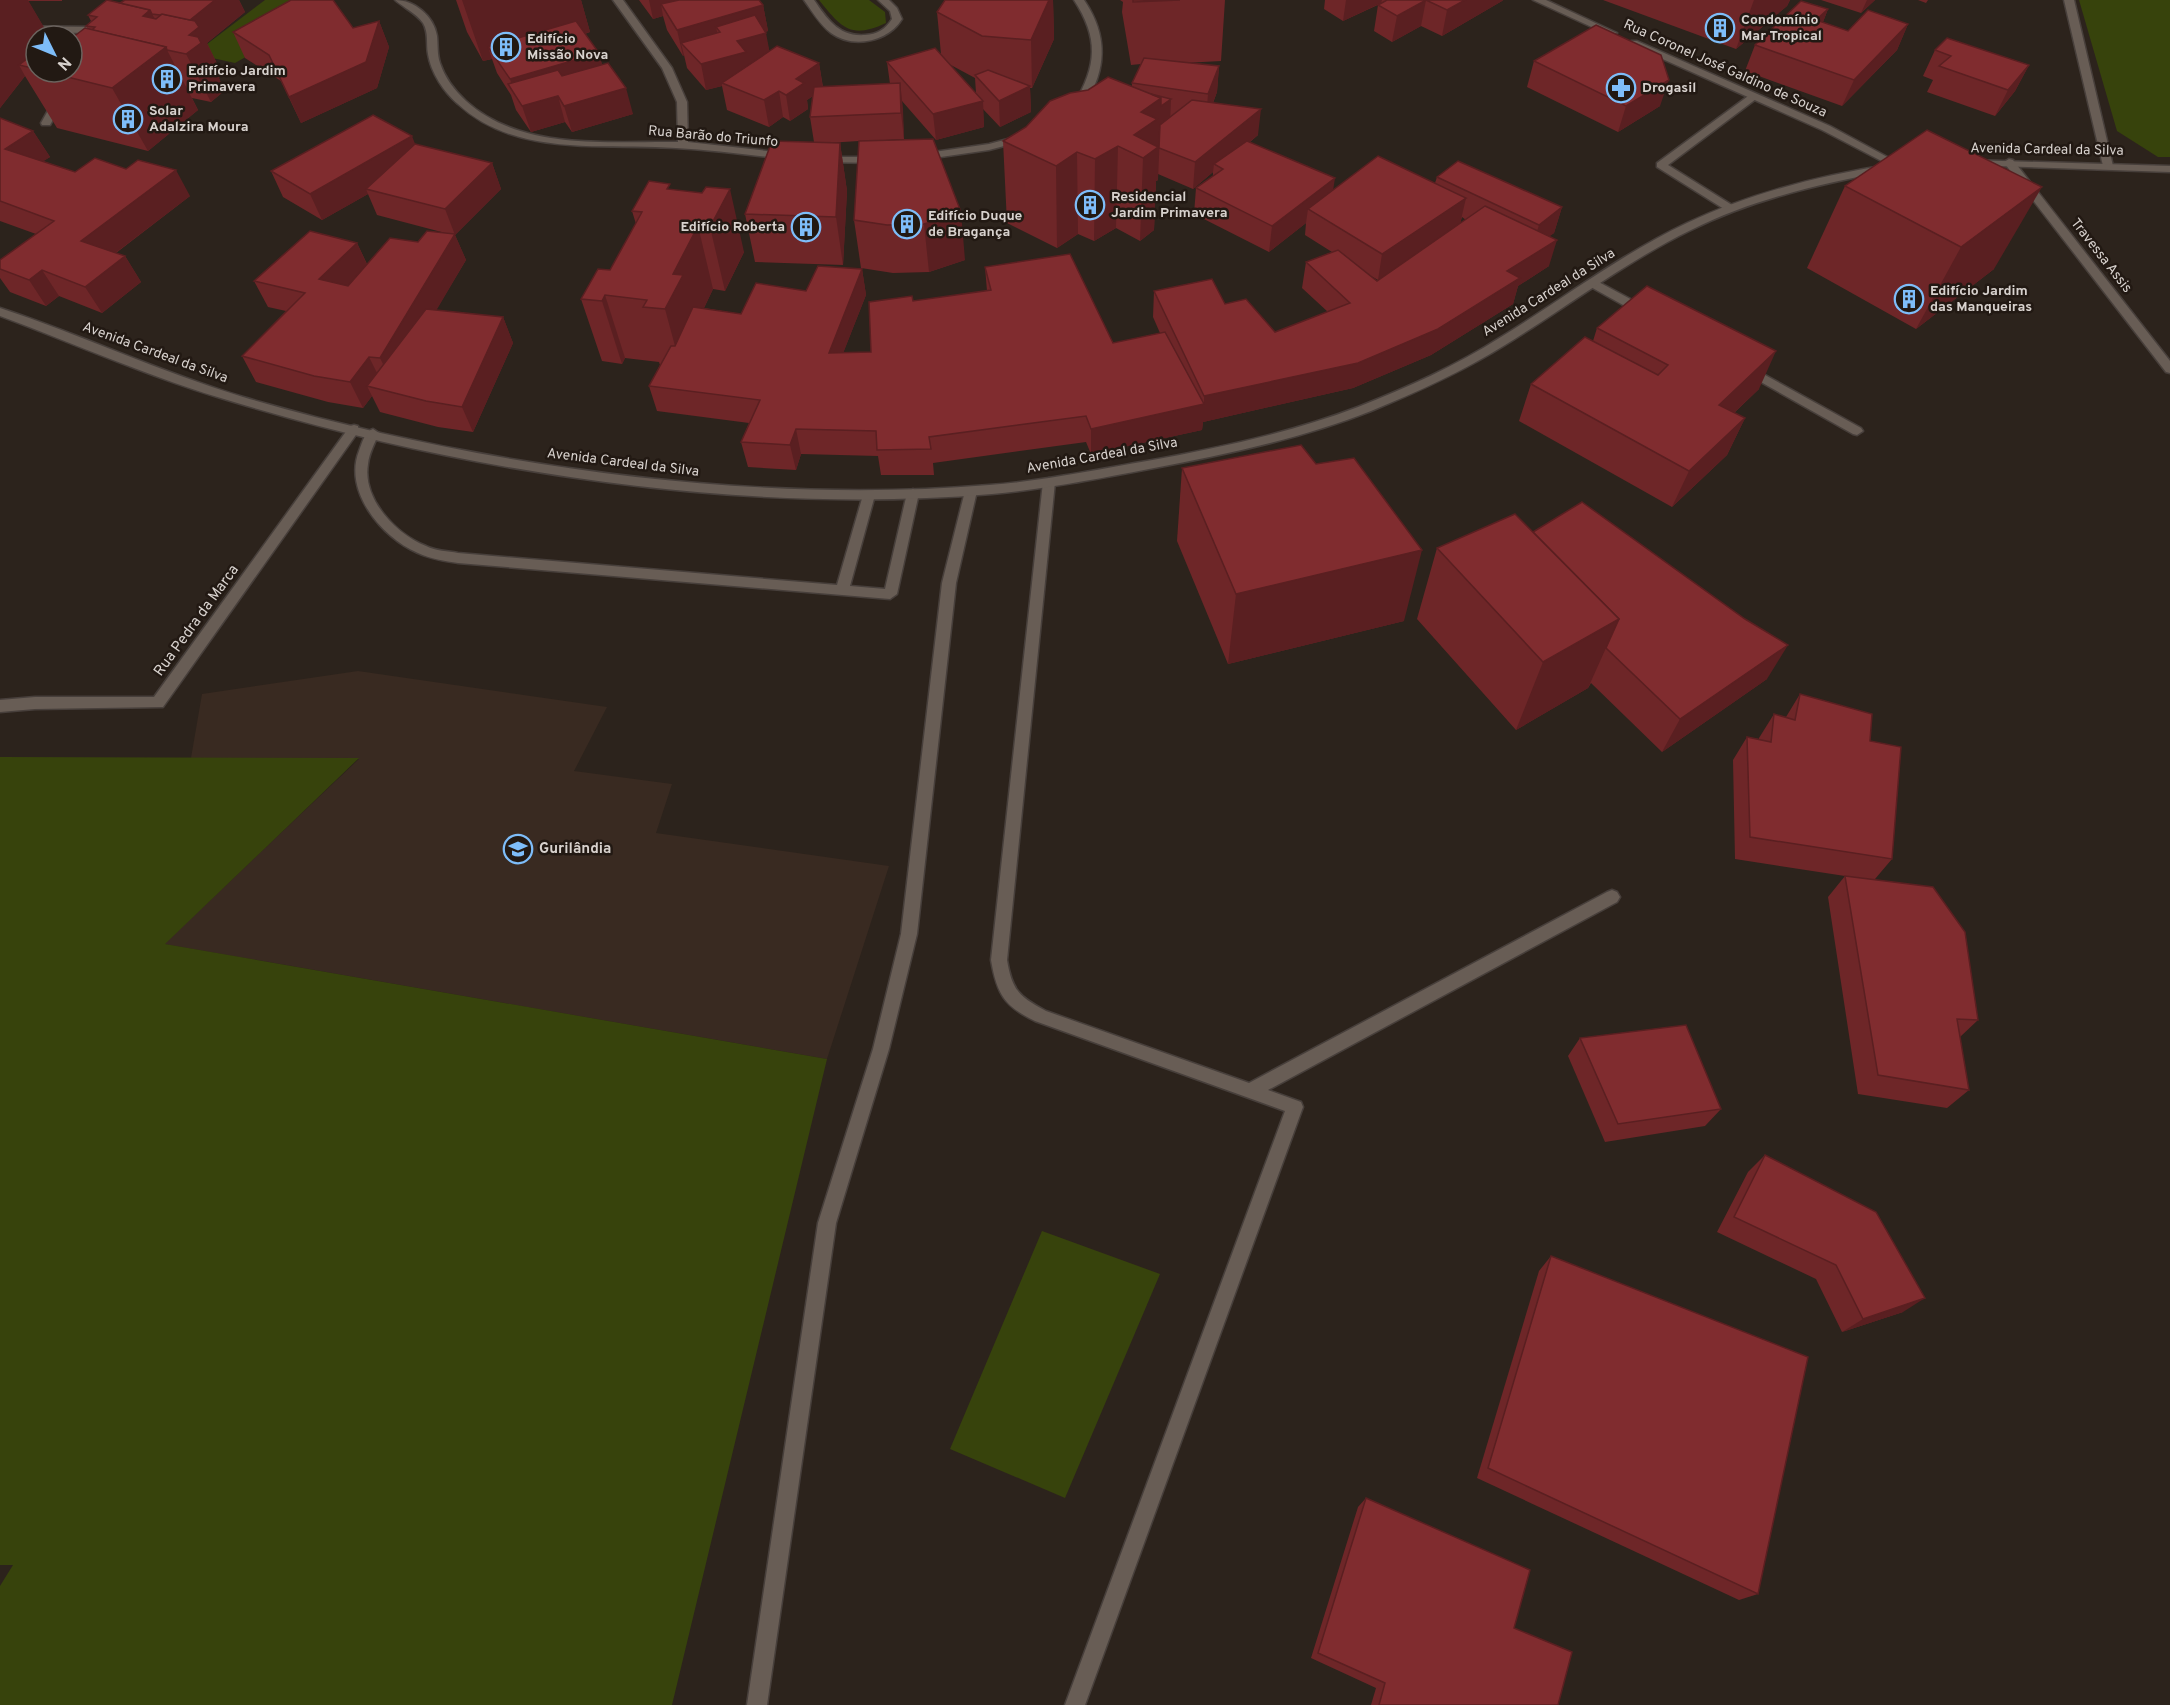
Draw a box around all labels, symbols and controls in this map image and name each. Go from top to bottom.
building icon: Condomínio Mar Tropical [1704,12,1736,44]
place label: Condomínio Mar Tropical [1741,12,1822,45]
street label: Rua Coronel José Galdino de Souza [1621,16,1829,122]
north arrow [24,24,84,84]
building icon: Edifício Missão Nova [490,31,522,63]
place label: Edifício Missão Nova [527,31,608,64]
text: N [52,52,75,74]
building icon: Edifício Jardim Primavera [151,63,183,95]
place label: Edifício Jardim Primavera [188,63,286,96]
pharmacy icon: Drogasil [1605,72,1637,104]
place label: Drogasil [1642,80,1696,97]
building icon: Solar Adalzira Moura [112,103,144,135]
place label: Solar Adalzira Moura [149,103,248,136]
street label: Rua Barão do Triunfo [647,123,779,151]
street label: Avenida Cardeal da Silva [1970,140,2124,160]
building icon: Residencial Jardim Primavera [1074,189,1106,221]
place label: Residencial Jardim Primavera [1111,189,1228,222]
building icon: Edifício Duque de Bragança [891,208,923,240]
place label: Edifício Duque de Bragança [928,208,1023,241]
building icon: Edifício Roberta [790,211,822,243]
street label: Travessa Assis [2067,215,2135,297]
place label: Edifício Roberta [680,219,785,236]
street label: Avenida Cardeal da Silva [1480,245,1618,341]
building icon: Edifício Jardim das Manqueiras [1893,283,1925,315]
place label: Edifício Jardim das Manqueiras [1930,283,2032,316]
street label: Avenida Cardeal da Silva [80,319,230,387]
street label: Avenida Cardeal da Silva [1025,434,1179,478]
street label: Avenida Cardeal da Silva [546,445,700,481]
street label: Rua Pedra da Marca [150,562,244,680]
school or university icon: Gurilândia [502,833,534,865]
place label: Gurilândia [539,840,611,859]

